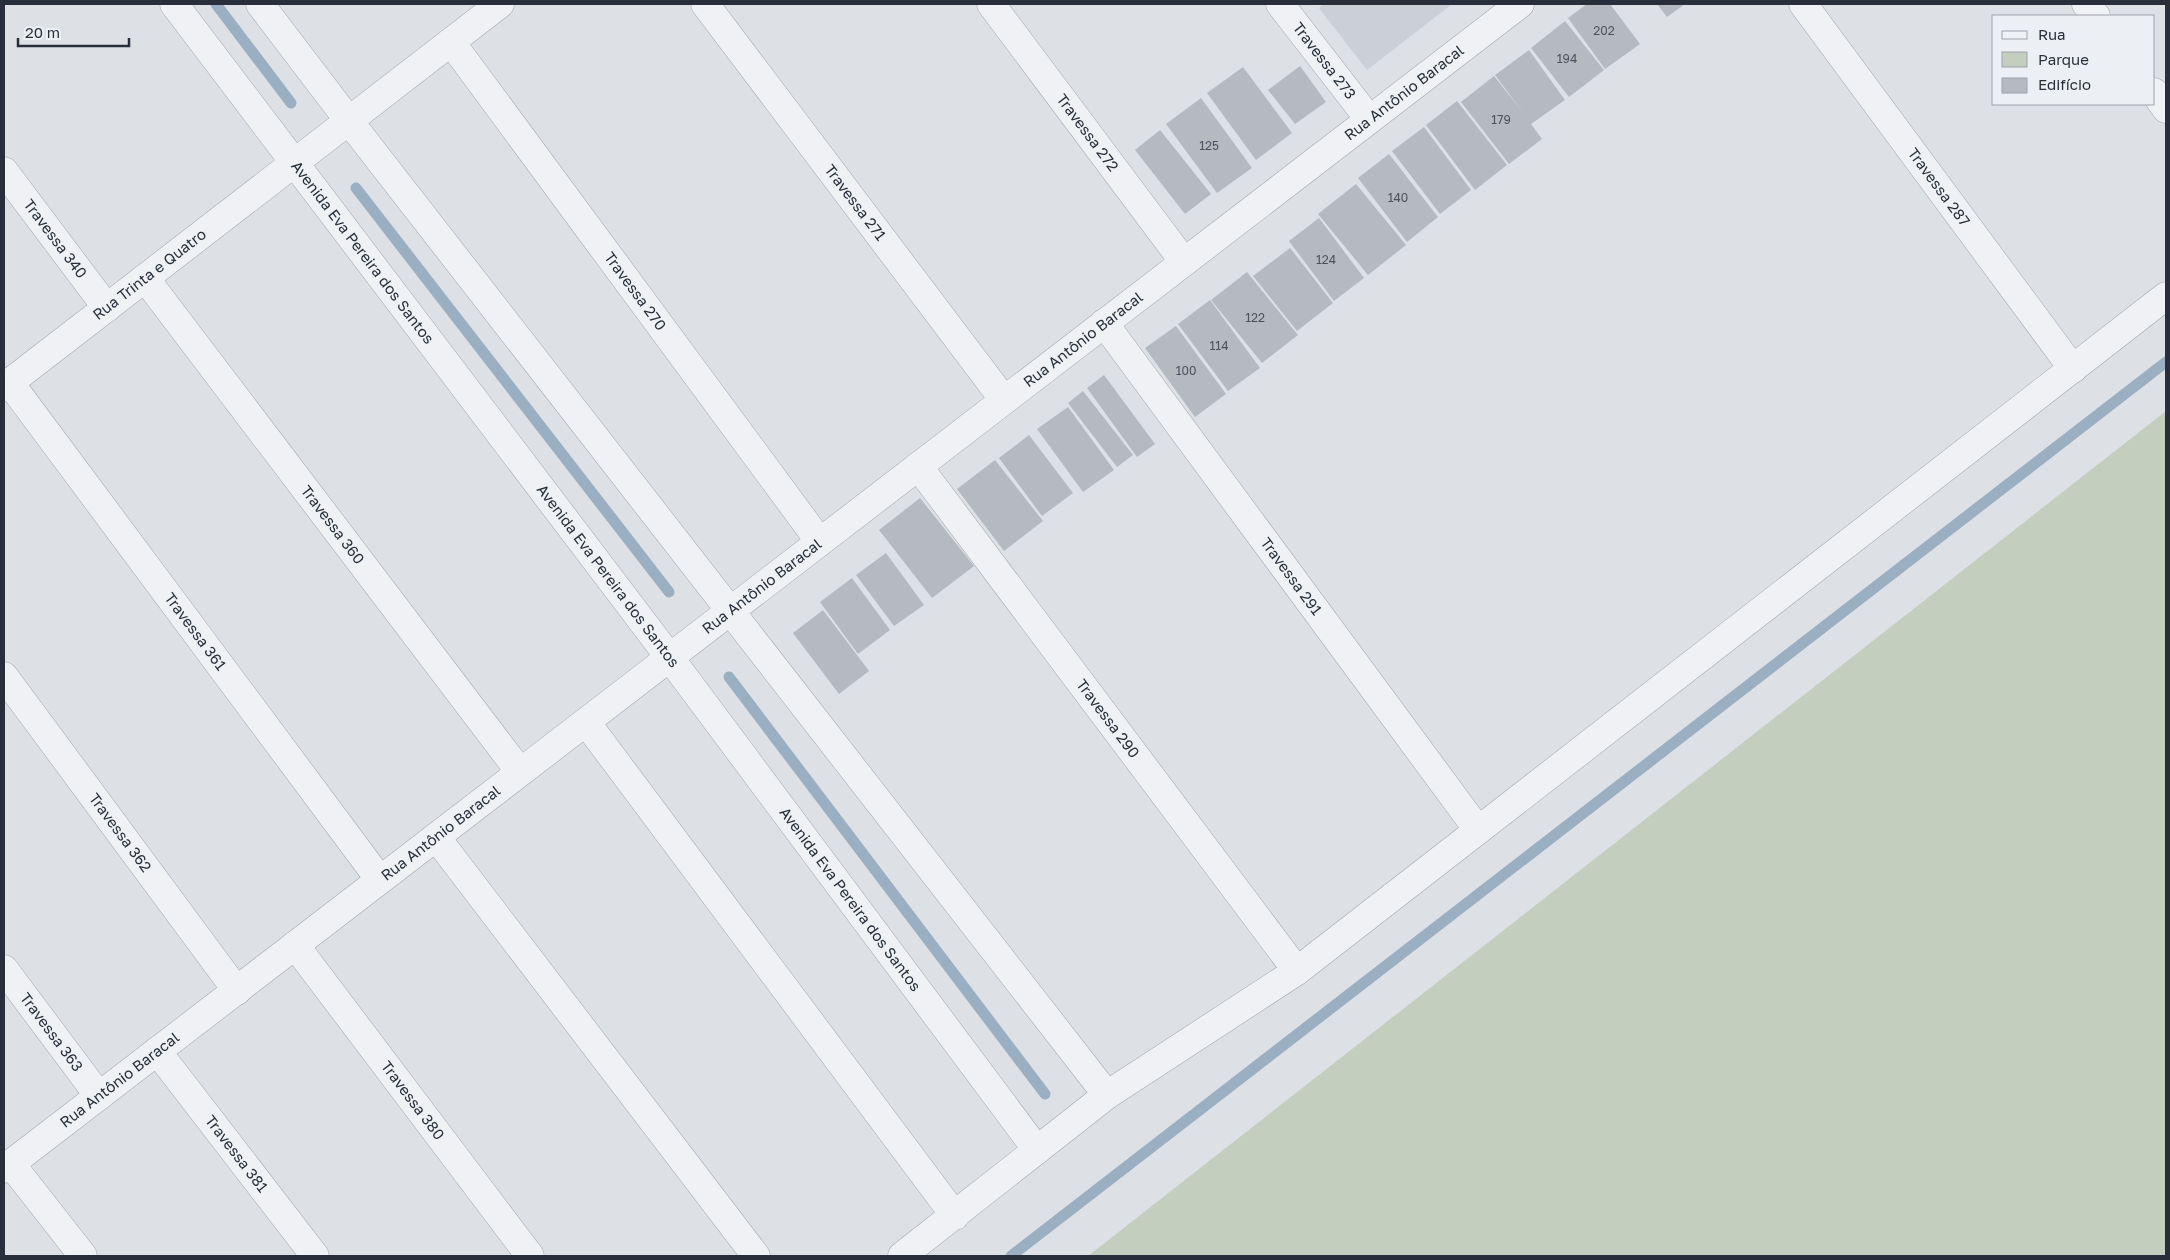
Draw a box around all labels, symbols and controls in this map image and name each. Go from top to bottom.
scale bar [18,15,129,47]
legend [1992,15,2155,105]
street label: Travessa 273 [1290,18,1360,102]
text: 20 m [25,23,60,41]
house number: 202 [1593,23,1615,38]
text: Rua [2038,25,2065,43]
street label: Rua Antônio Baracal [1340,40,1467,144]
text: Parque [2038,50,2089,68]
house number: 194 [1557,51,1577,66]
text: Edifício [2038,75,2091,93]
street label: Travessa 272 [1053,90,1123,175]
house number: 179 [1491,112,1511,127]
house number: 125 [1199,138,1219,153]
street label: Travessa 287 [1905,144,1974,229]
street label: Avenida Eva Pereira dos Santos [288,157,438,347]
street label: Travessa 271 [821,160,890,244]
house number: 140 [1388,190,1408,205]
street label: Travessa 340 [20,195,91,281]
street label: Rua Trinta e Quatro [89,224,209,323]
street label: Travessa 270 [601,248,671,334]
house number: 124 [1316,252,1336,267]
street label: Rua Antônio Baracal [1019,287,1146,390]
house number: 122 [1245,310,1265,325]
house number: 114 [1210,338,1228,353]
house number: 100 [1176,363,1196,378]
street label: Avenida Eva Pereira dos Santos [534,480,684,671]
street label: Travessa 360 [298,481,369,567]
street label: Rua Antônio Baracal [698,534,825,637]
street label: Travessa 291 [1257,534,1326,618]
street label: Travessa 361 [161,589,231,673]
street label: Travessa 290 [1073,675,1144,761]
street label: Rua Antônio Baracal [377,781,504,884]
street label: Travessa 362 [86,789,156,875]
street label: Avenida Eva Pereira dos Santos [776,803,925,994]
street label: Travessa 363 [17,989,87,1074]
street label: Rua Antônio Baracal [56,1028,183,1131]
street label: Travessa 380 [378,1057,449,1143]
street label: Travessa 381 [202,1111,272,1195]

